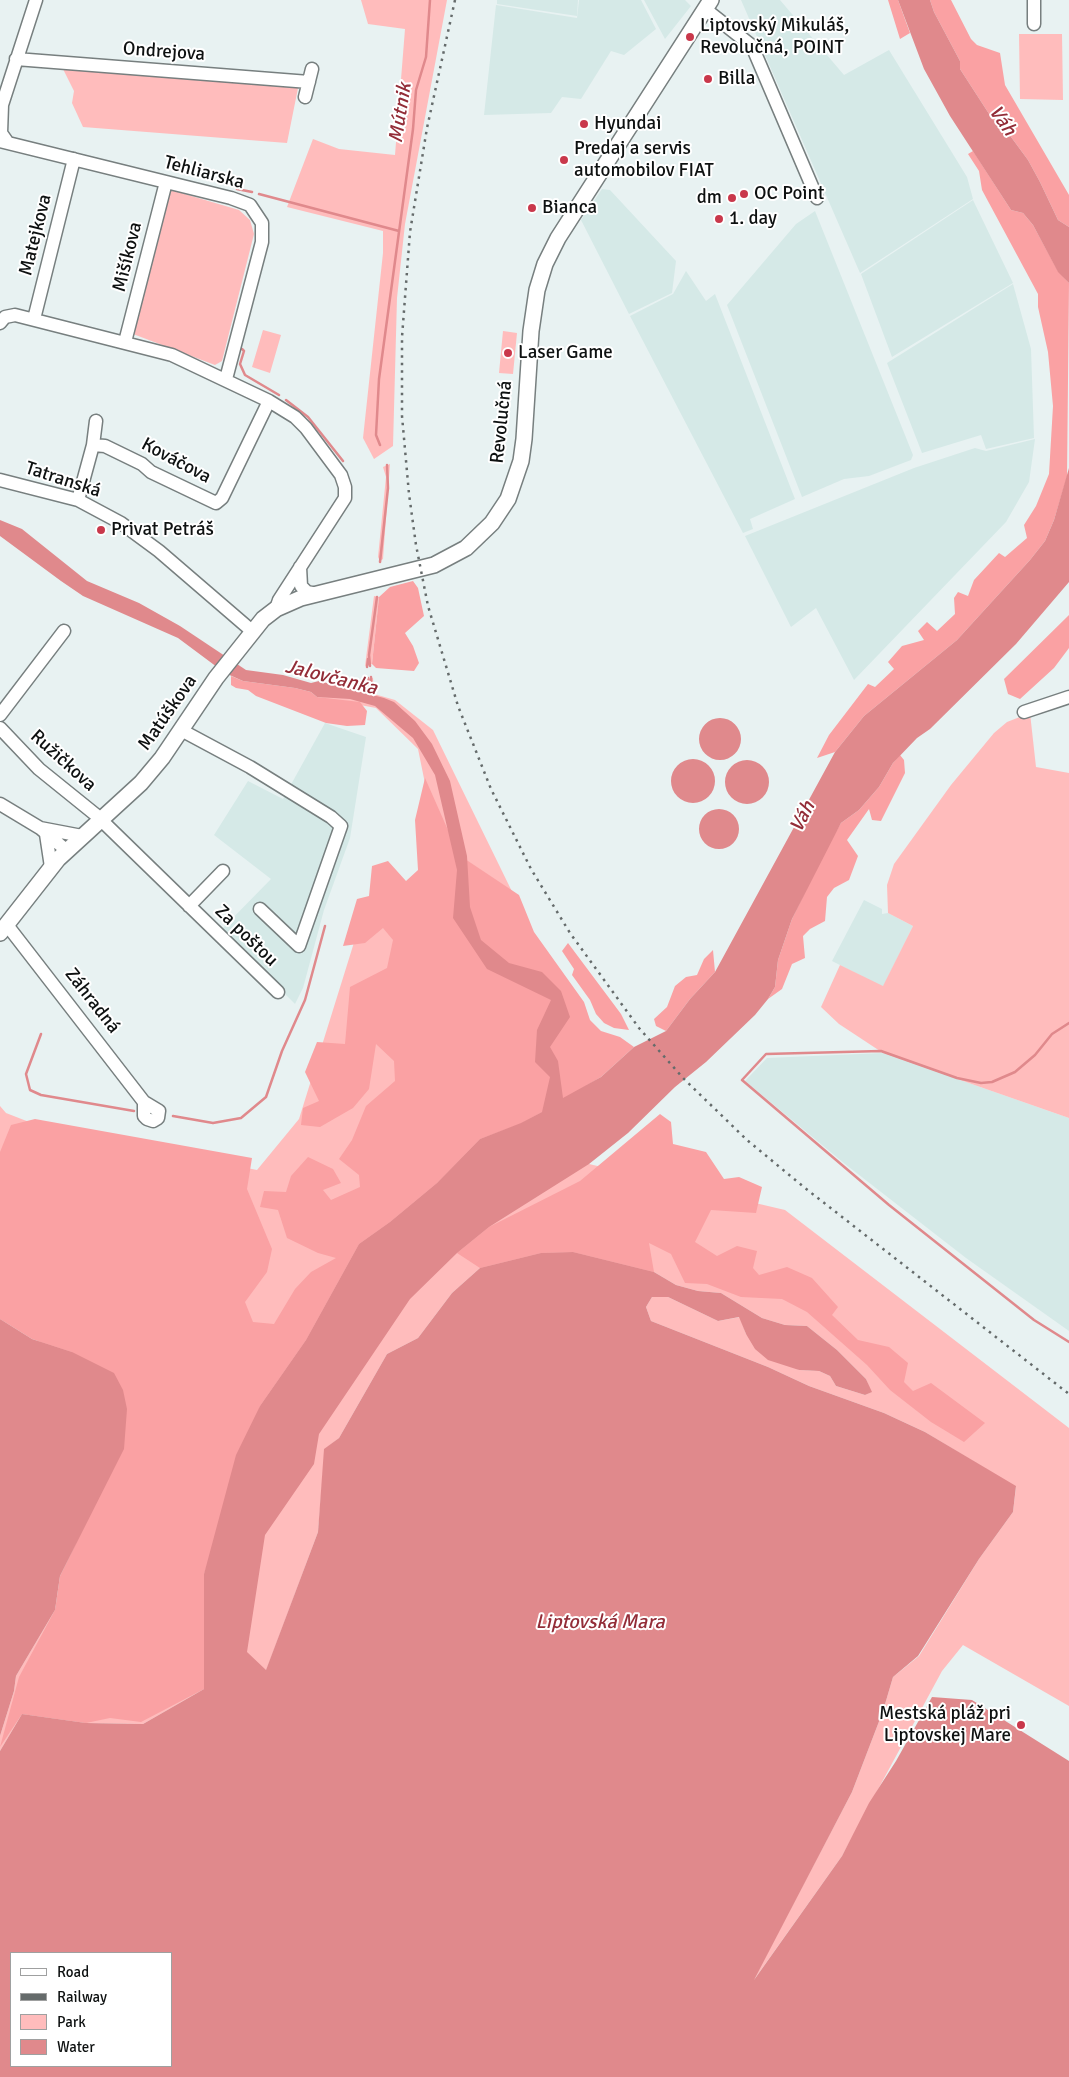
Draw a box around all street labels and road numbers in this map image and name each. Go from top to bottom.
street label: Ondrejova [122,38,206,66]
street label: Tehliarska [161,151,247,195]
street label: Matejkova [15,192,57,278]
street label: Mišíkova [108,220,148,294]
street label: Revolučná [486,379,518,465]
street label: Kováčova [137,433,215,489]
street label: Tatranská [22,457,104,503]
street label: Matúškova [134,671,202,755]
street label: Ružičkova [25,725,101,797]
street label: Za poštou [210,900,282,972]
street label: Záhradná [59,964,125,1038]

